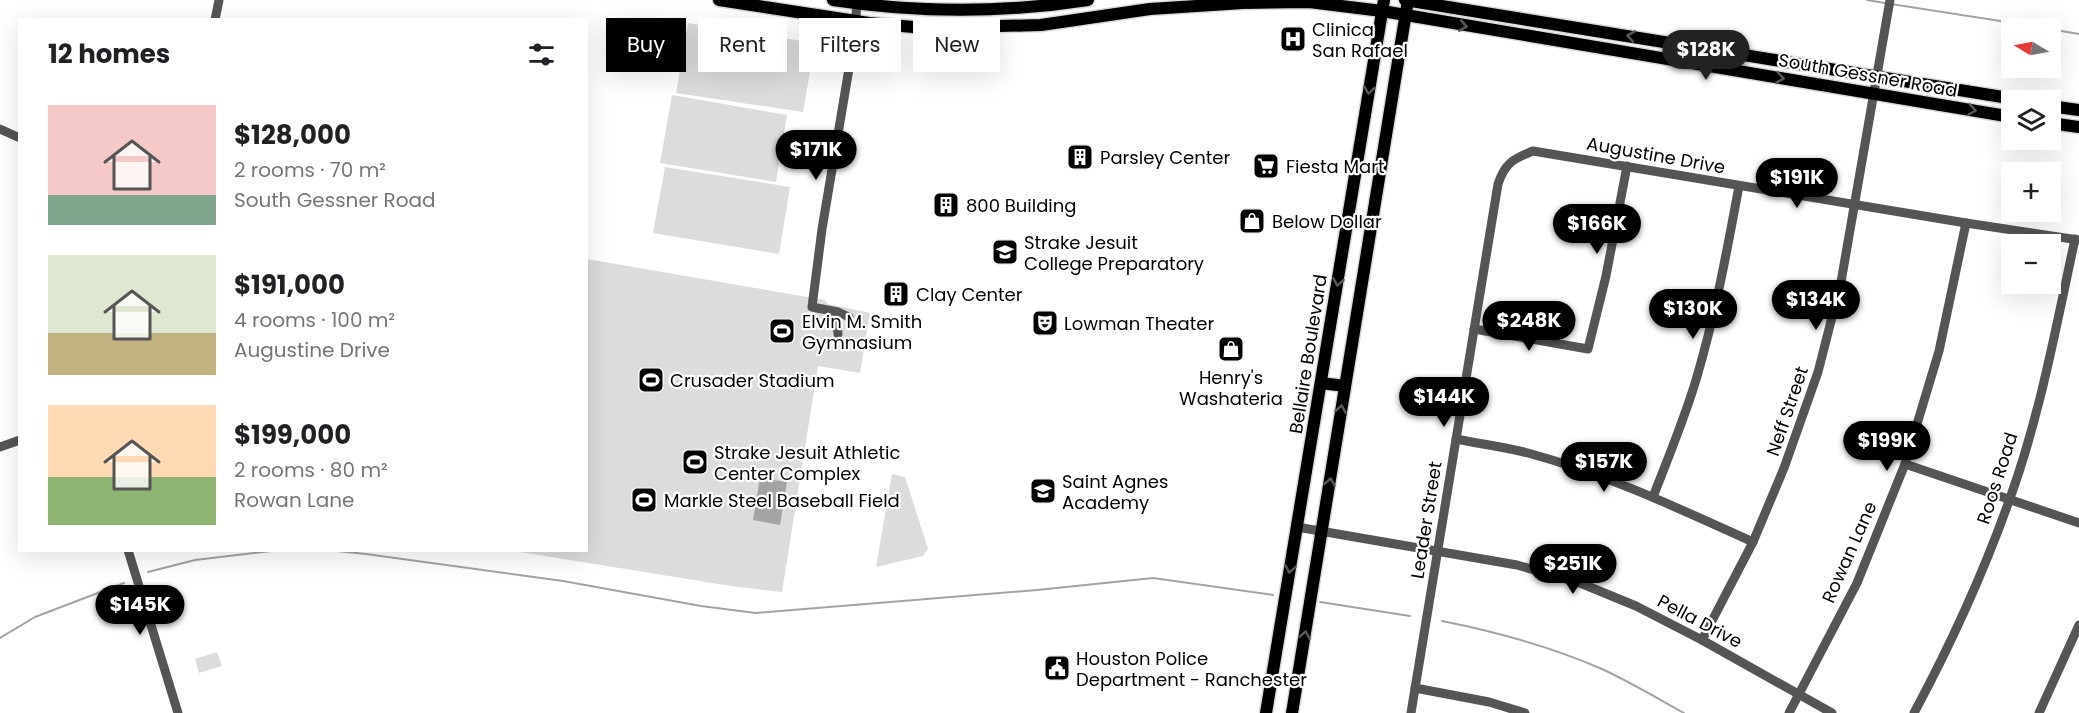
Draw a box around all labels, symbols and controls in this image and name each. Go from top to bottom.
place label: Clinica San Rafael [1312,17,1408,63]
chip: Buy [606,18,686,72]
chip: Rent [698,18,787,72]
chip: Filters [799,18,901,72]
chip: New [913,18,1000,72]
north arrow [2001,18,2061,78]
map controls [2001,18,2061,294]
one-way arrow [1459,19,1468,31]
hospital icon: Clinica San Rafael [1278,24,1308,54]
pin: $128K [1664,30,1748,81]
one-way arrow [1627,31,1636,43]
text: $128K [1677,35,1736,63]
text: 12 homes [48,36,170,72]
icon: filters [525,38,558,71]
street label: South Gessner Road [1776,47,1960,103]
one-way arrow [1775,71,1785,84]
one-way arrow [1363,85,1376,95]
button: layers [2001,90,2061,150]
one-way arrow [1968,104,1977,116]
text: $128,000 [234,117,351,153]
icon: home [96,129,168,201]
pin: $171K [774,130,858,181]
street label: Augustine Drive [1585,131,1727,179]
text: $171K [790,135,842,163]
building icon: Parsley Center [1065,142,1095,172]
place label: Parsley Center [1100,145,1231,170]
supermarket icon: Fiesta Mart [1251,151,1281,181]
place label: Fiesta Mart [1286,154,1385,179]
text: 2 rooms · 70 m² [234,156,386,184]
pin: $191K [1755,158,1839,209]
button: + [2001,162,2061,222]
text: $191K [1770,163,1824,191]
text: South Gessner Road [234,186,436,214]
building icon: 800 Building [931,190,961,220]
place label: 800 Building [966,193,1076,218]
pin: $166K [1555,204,1639,255]
shop icon: Below Dollar [1237,206,1267,236]
place label: Below Dollar [1272,209,1382,234]
text: $166K [1567,209,1627,237]
place label: Strake Jesuit College Preparatory [1024,230,1204,276]
button: − [2001,234,2061,294]
school or university icon: Strake Jesuit College Preparatory [990,237,1020,267]
text: $191,000 [234,267,345,303]
street label: Bellaire Boulevard [1283,272,1333,436]
one-way arrow [1332,278,1344,287]
icon: home [96,279,168,351]
building icon: Clay Center [881,279,911,309]
pin: $134K [1774,280,1858,331]
place label: Clay Center [916,282,1023,307]
text: $134K [1786,285,1846,313]
pin: $130K [1651,289,1735,340]
text: $130K [1663,294,1723,322]
pin: $248K [1487,301,1571,352]
text: 4 rooms · 100 m² [234,306,395,334]
text: $248K [1496,306,1562,334]
theatre icon: Lowman Theater [1030,308,1060,338]
place label: Elvin M. Smith Gymnasium [802,309,922,355]
place label: Lowman Theater [1064,311,1214,336]
sports icon: Elvin M. Smith Gymnasium [767,316,797,346]
shop icon: Henry's Washateria [1216,334,1246,364]
text: Augustine Drive [234,336,390,364]
street label: Neff Street [1760,363,1814,459]
sports icon: Crusader Stadium [636,365,666,395]
place label: Henry's Washateria [1179,365,1283,411]
place label: Crusader Stadium [670,368,834,393]
pin: $144K [1402,377,1486,428]
text: $144K [1413,382,1475,410]
one-way arrow [1334,405,1347,415]
text: $199,000 [234,417,351,453]
pin: $199K [1845,421,1929,472]
text: $199K [1857,426,1917,454]
icon: home [96,429,168,501]
street label: Roos Road [1970,429,2024,527]
place label: Strake Jesuit Athletic Center Complex [714,440,900,486]
pin: $157K [1562,442,1646,493]
sports icon: Strake Jesuit Athletic Center Complex [680,447,710,477]
text: $157K [1575,447,1633,475]
text: 2 rooms · 80 m² [234,456,388,484]
street label: Leader Street [1404,459,1448,581]
place label: Saint Agnes Academy [1062,469,1168,515]
school or university icon: Saint Agnes Academy [1028,476,1058,506]
one-way arrow [1323,477,1335,487]
sports icon: Markle Steel Baseball Field [629,485,659,515]
text: Rowan Lane [234,486,354,514]
place label: Markle Steel Baseball Field [664,488,900,513]
street label: Rowan Lane [1816,497,1882,607]
pin: $251K [1531,544,1615,595]
text: $251K [1543,549,1603,577]
one-way arrow [1285,564,1297,573]
pin: $145K [98,585,182,636]
street label: Pella Drive [1653,588,1747,654]
text: $145K [109,590,171,618]
one-way arrow [1298,630,1311,640]
place label: Houston Police Department - Ranchester [1076,646,1307,692]
public building icon: Houston Police Department - Ranchester [1042,653,1072,683]

